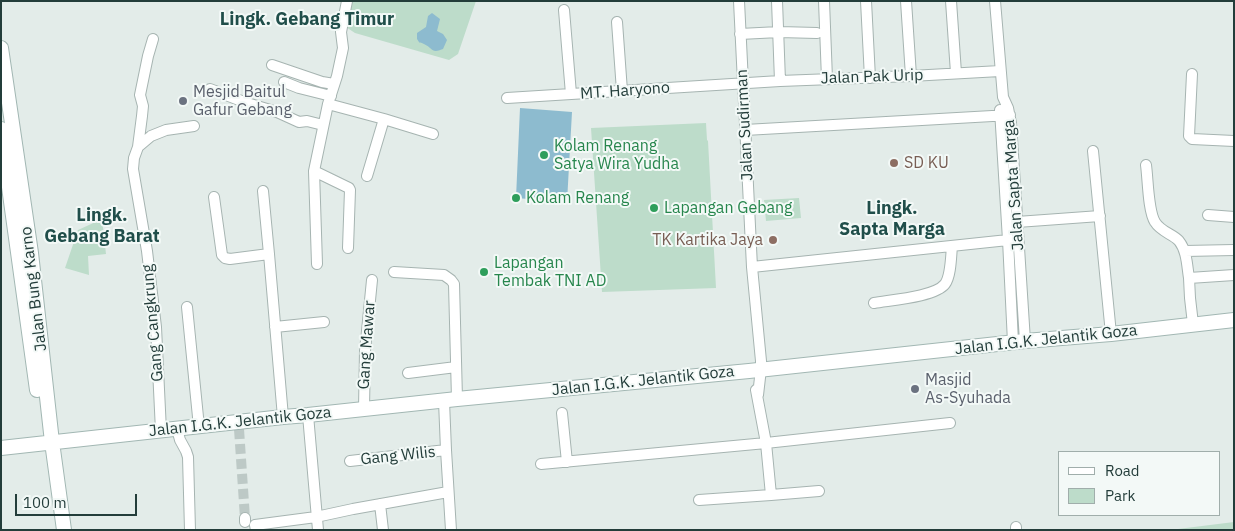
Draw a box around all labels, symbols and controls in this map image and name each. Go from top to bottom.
district label: Lingk. Gebang Timur [220,9,394,31]
street label: Jalan Pak Urip [820,66,924,88]
street label: Jalan Sudirman [732,69,758,181]
street label: MT. Haryono [580,78,670,104]
place label: Mesjid Baitul Gafur Gebang [193,82,292,120]
marker: Mesjid Baitul Gafur Gebang [177,95,189,107]
street label: Jalan Sapta Marga [1000,119,1028,251]
place label: Kolam Renang Satya Wira Yudha [554,136,679,174]
marker: Kolam Renang Satya Wira Yudha [538,149,550,161]
place label: SD KU [904,153,949,173]
marker: SD KU [888,157,900,169]
place label: Kolam Renang [526,188,629,208]
marker: Kolam Renang [510,192,522,204]
place label: Lapangan Gebang [664,198,793,218]
district label: Lingk. Sapta Marga [839,198,945,240]
marker: Lapangan Gebang [648,202,660,214]
district label: Lingk. Gebang Barat [44,205,160,248]
street label: Jalan Bung Karno [17,225,51,353]
place label: TK Kartika Jaya [652,230,763,250]
marker: TK Kartika Jaya [767,234,779,246]
place label: Lapangan Tembak TNI AD [494,253,607,291]
street label: Gang Cangkrung [138,263,168,383]
marker: Lapangan Tembak TNI AD [478,266,490,278]
street label: Gang Mawar [354,300,380,390]
street label: Jalan I.G.K. Jelantik Goza [954,321,1138,359]
street label: Jalan I.G.K. Jelantik Goza [551,362,735,400]
place label: Masjid As-Syuhada [925,370,1011,408]
marker: Masjid As-Syuhada [909,383,921,395]
street label: Jalan I.G.K. Jelantik Goza [148,403,332,441]
street label: Gang Wilis [360,443,436,469]
legend [1058,451,1220,516]
text: Road [1105,461,1140,480]
scale bar [18,484,140,516]
text: Park [1105,486,1135,505]
text: 100 m [23,493,67,512]

